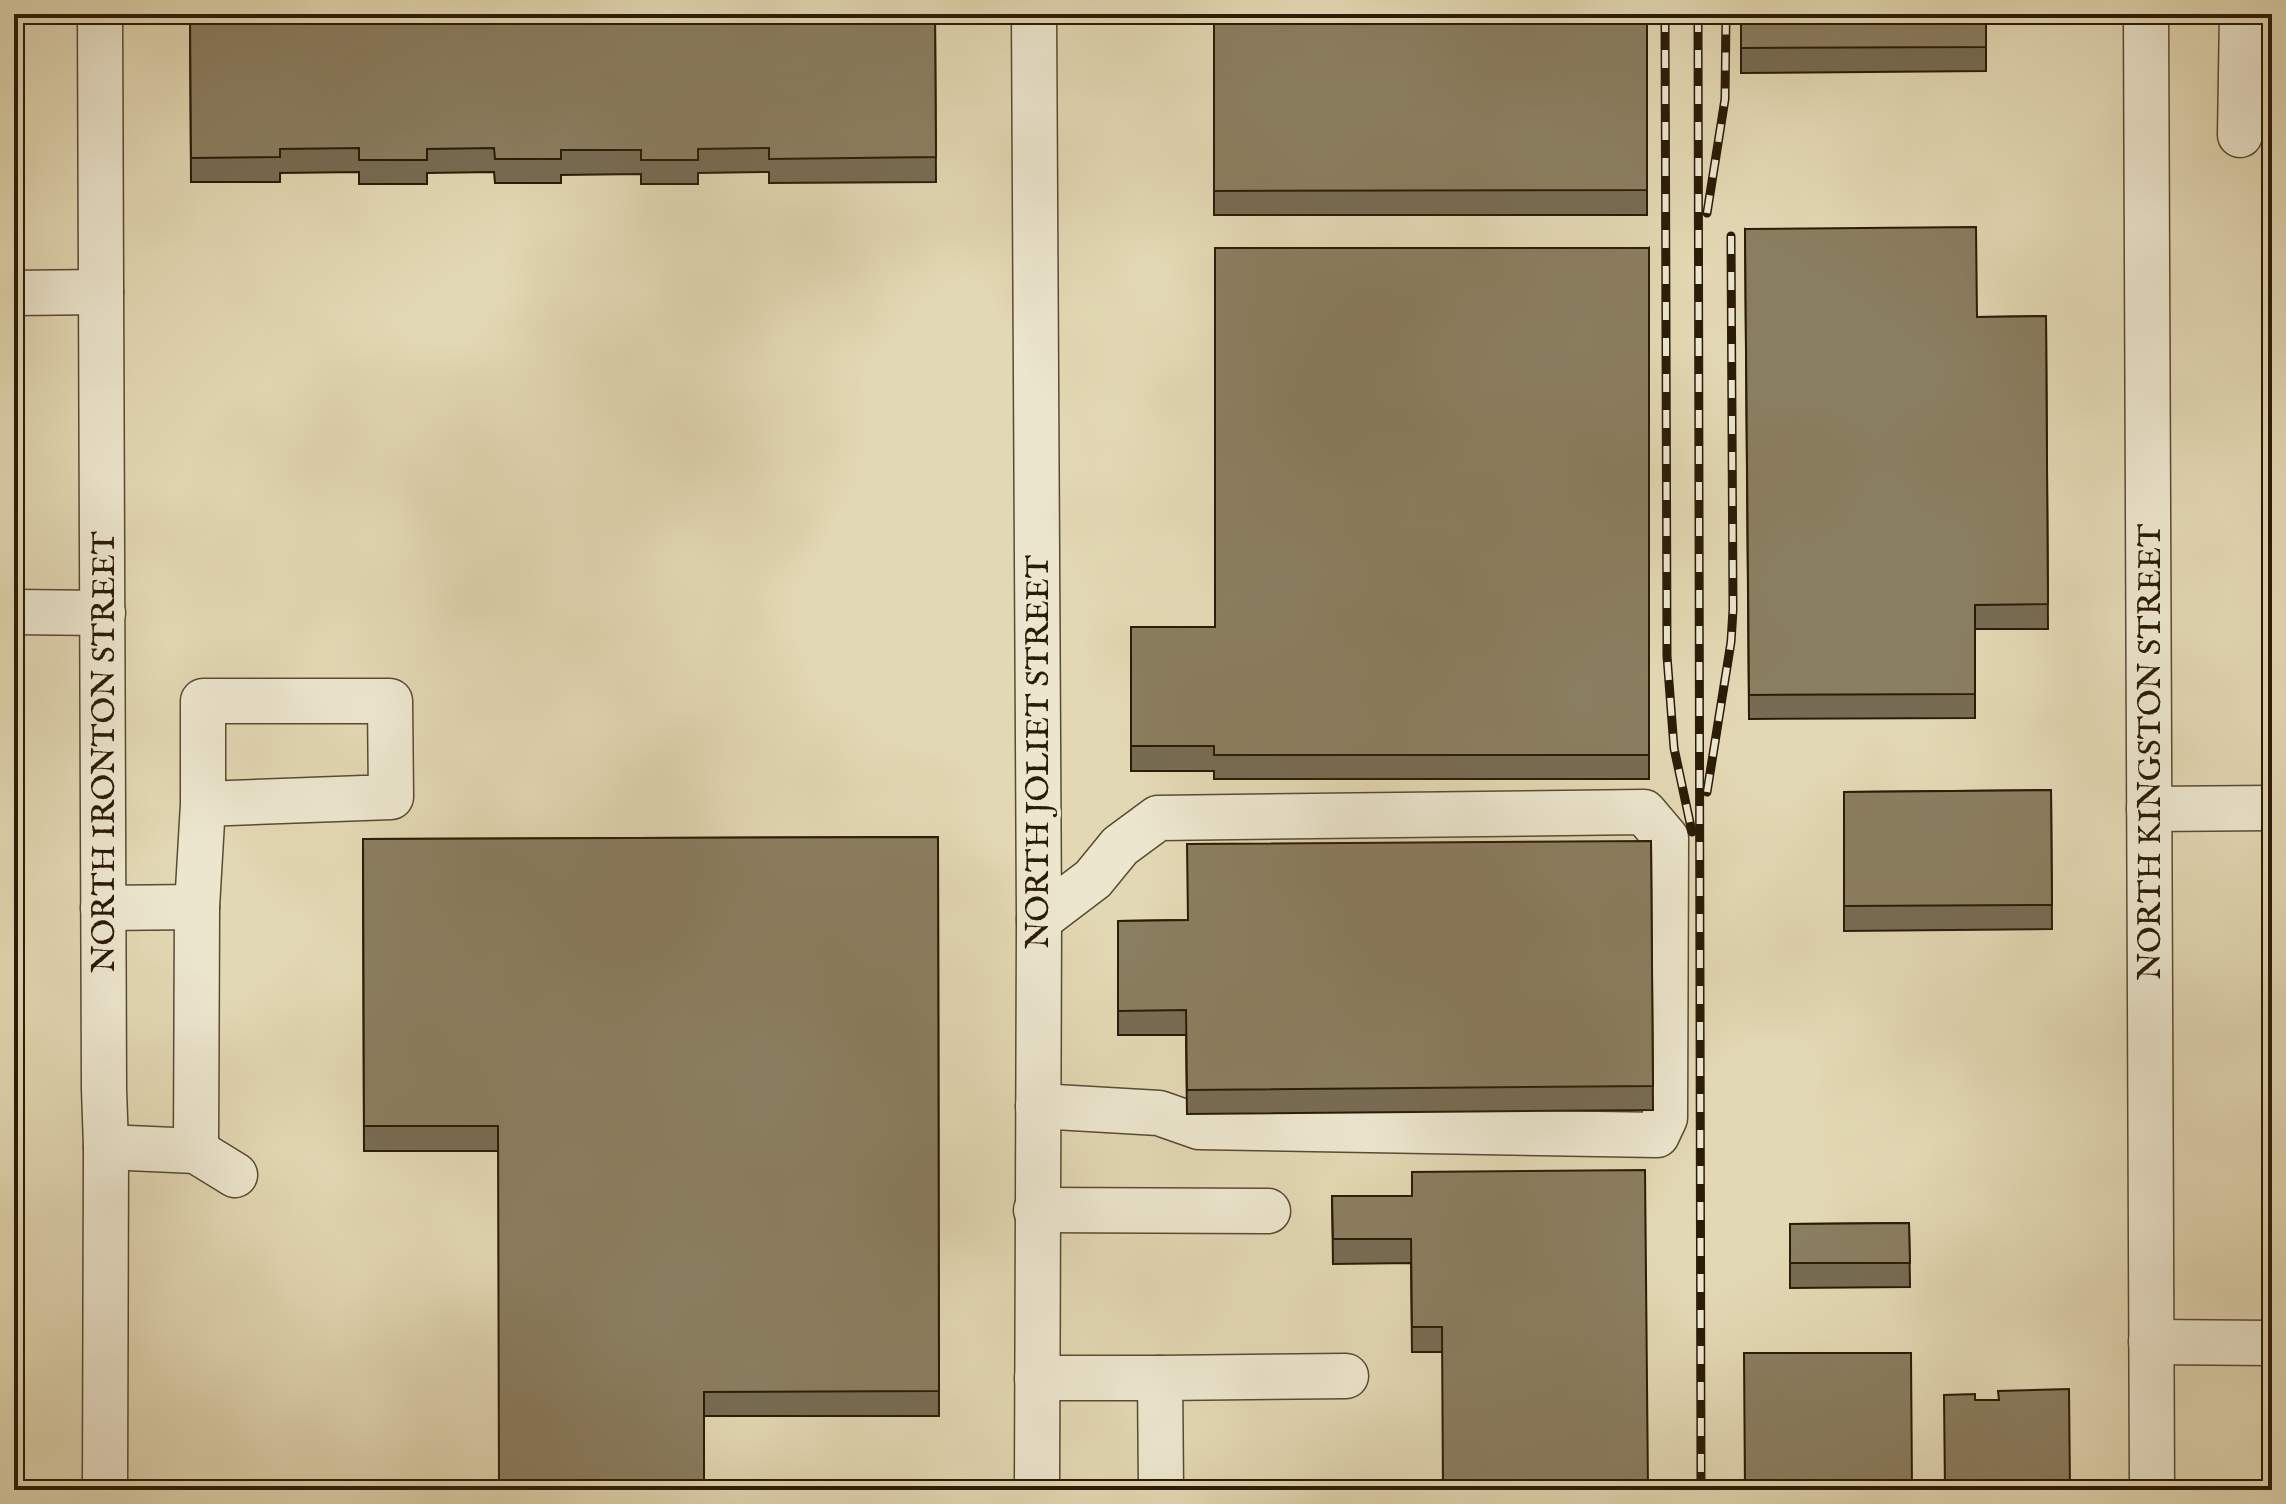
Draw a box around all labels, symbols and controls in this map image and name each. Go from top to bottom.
street label: NORTH KINGSTON STREET [2131,524,2172,980]
street label: NORTH IRONTON STREET [85,531,126,973]
street label: NORTH JOLIET STREET [1019,555,1060,949]

